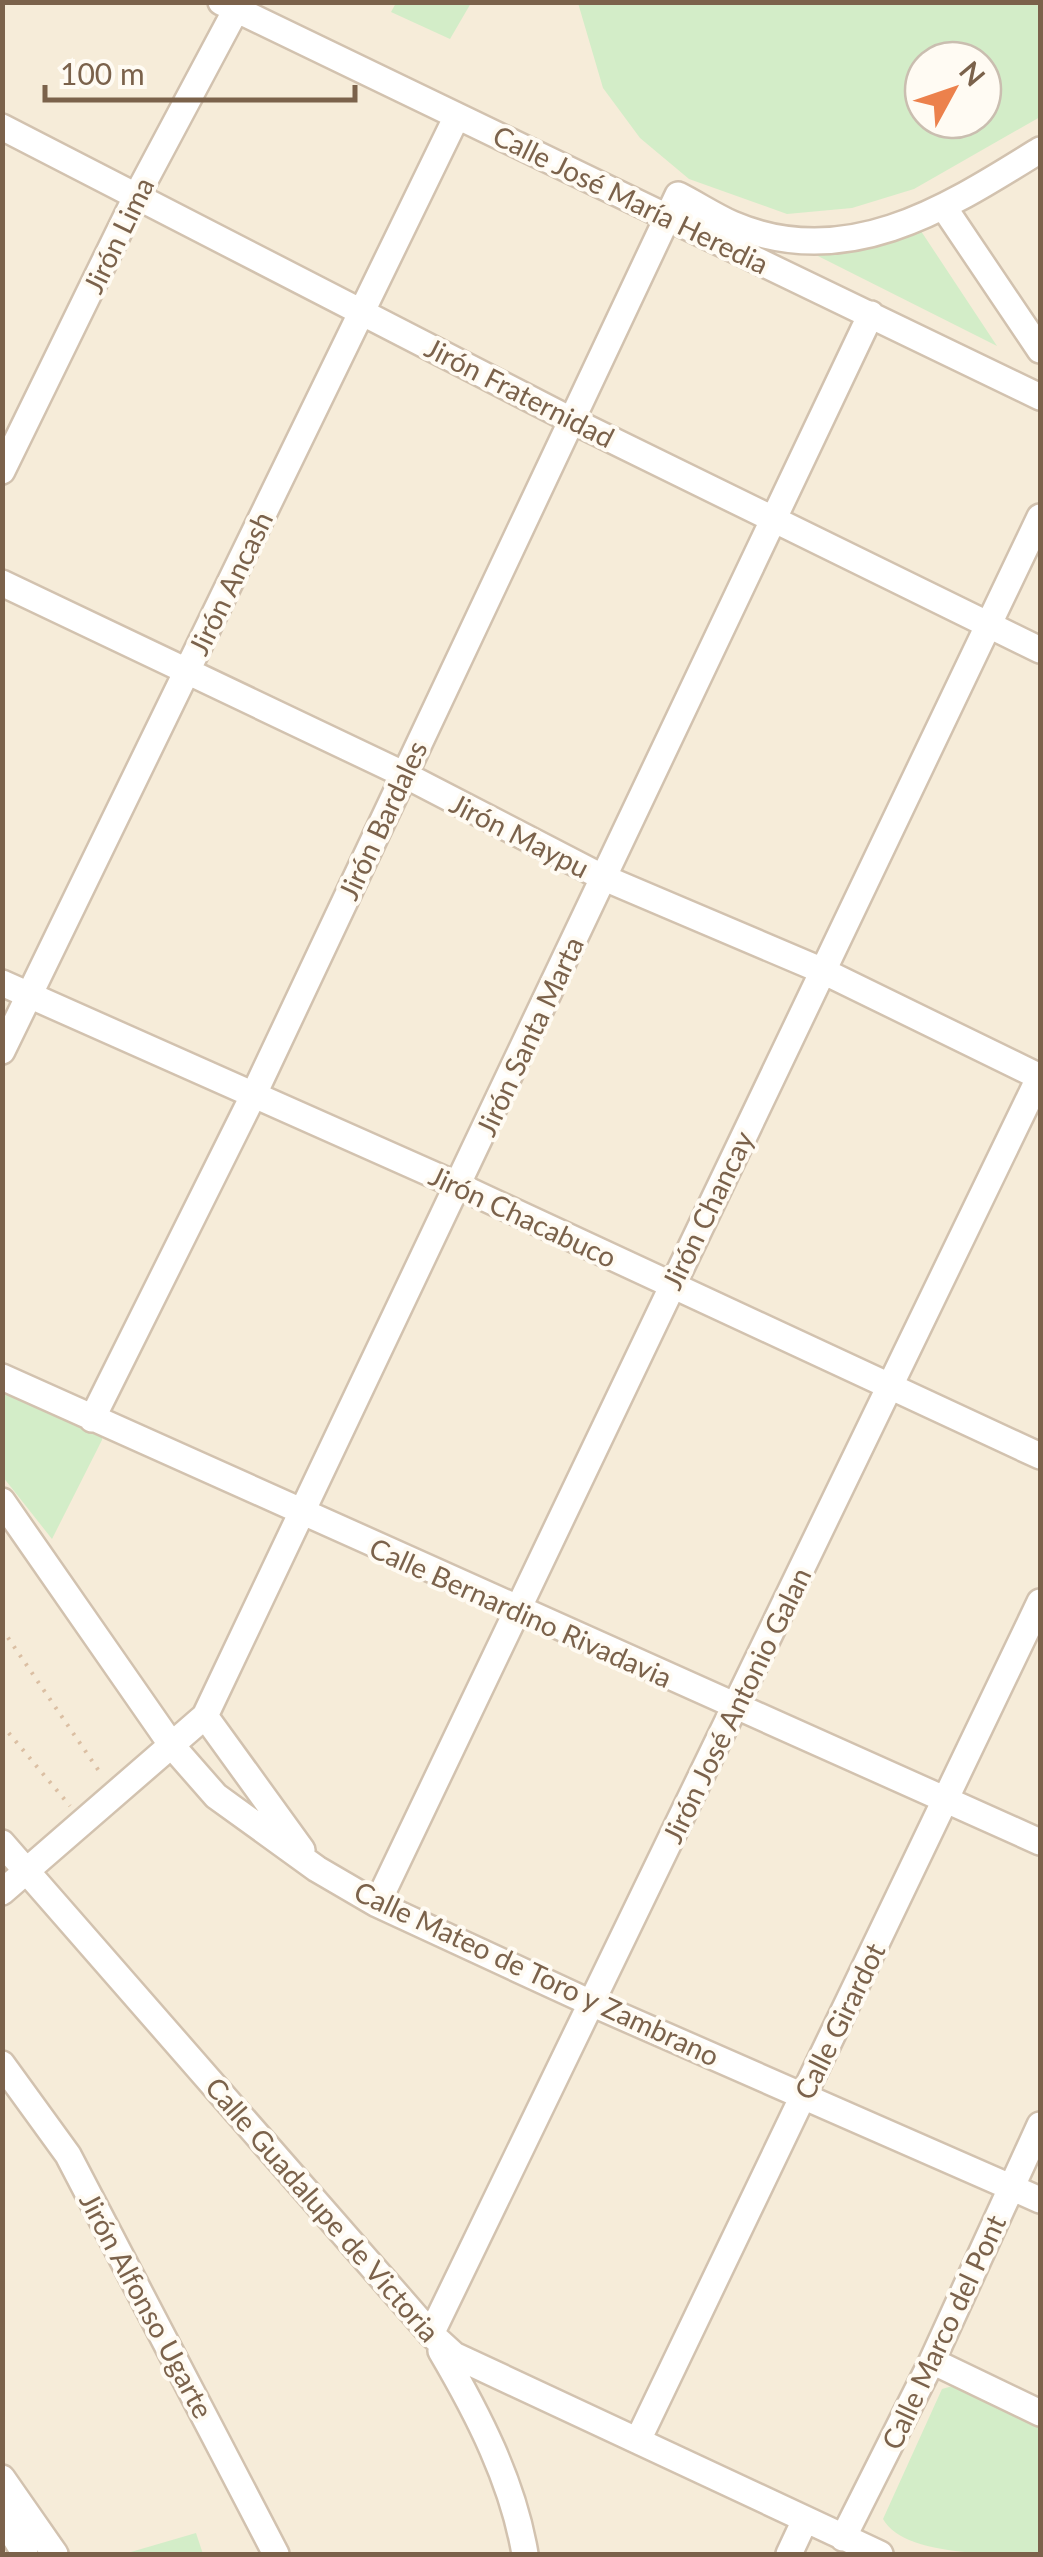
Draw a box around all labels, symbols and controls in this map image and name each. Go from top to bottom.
scale bar [45,40,355,102]
north arrow [903,40,1003,140]
text: N [953,54,993,92]
text: 100 m [60,55,145,91]
street label: Calle José María Heredia [488,117,774,281]
street label: Jirón Lima [75,172,161,298]
street label: Jirón Fraternidad [420,330,620,454]
street label: Jirón Ancash [181,506,279,660]
street label: Jirón Bardales [330,735,434,905]
street label: Jirón Maypu [445,785,595,885]
street label: Jirón Santa Marta [468,931,590,1141]
street label: Jirón Chancay [654,1125,760,1295]
street label: Jirón Chacabuco [424,1158,622,1274]
street label: Calle Bernardino Rivadavia [365,1530,677,1694]
street label: Jirón José Antonio Galan [654,1562,818,1848]
street label: Calle Mateo de Toro y Zambrano [349,1873,725,2073]
street label: Calle Girardot [787,1937,891,2105]
street label: Calle Guadalupe de Victoria [199,2070,447,2348]
street label: Jirón Alfonso Ugarte [73,2186,221,2424]
street label: Calle Marco del Pont [874,2209,1012,2455]

